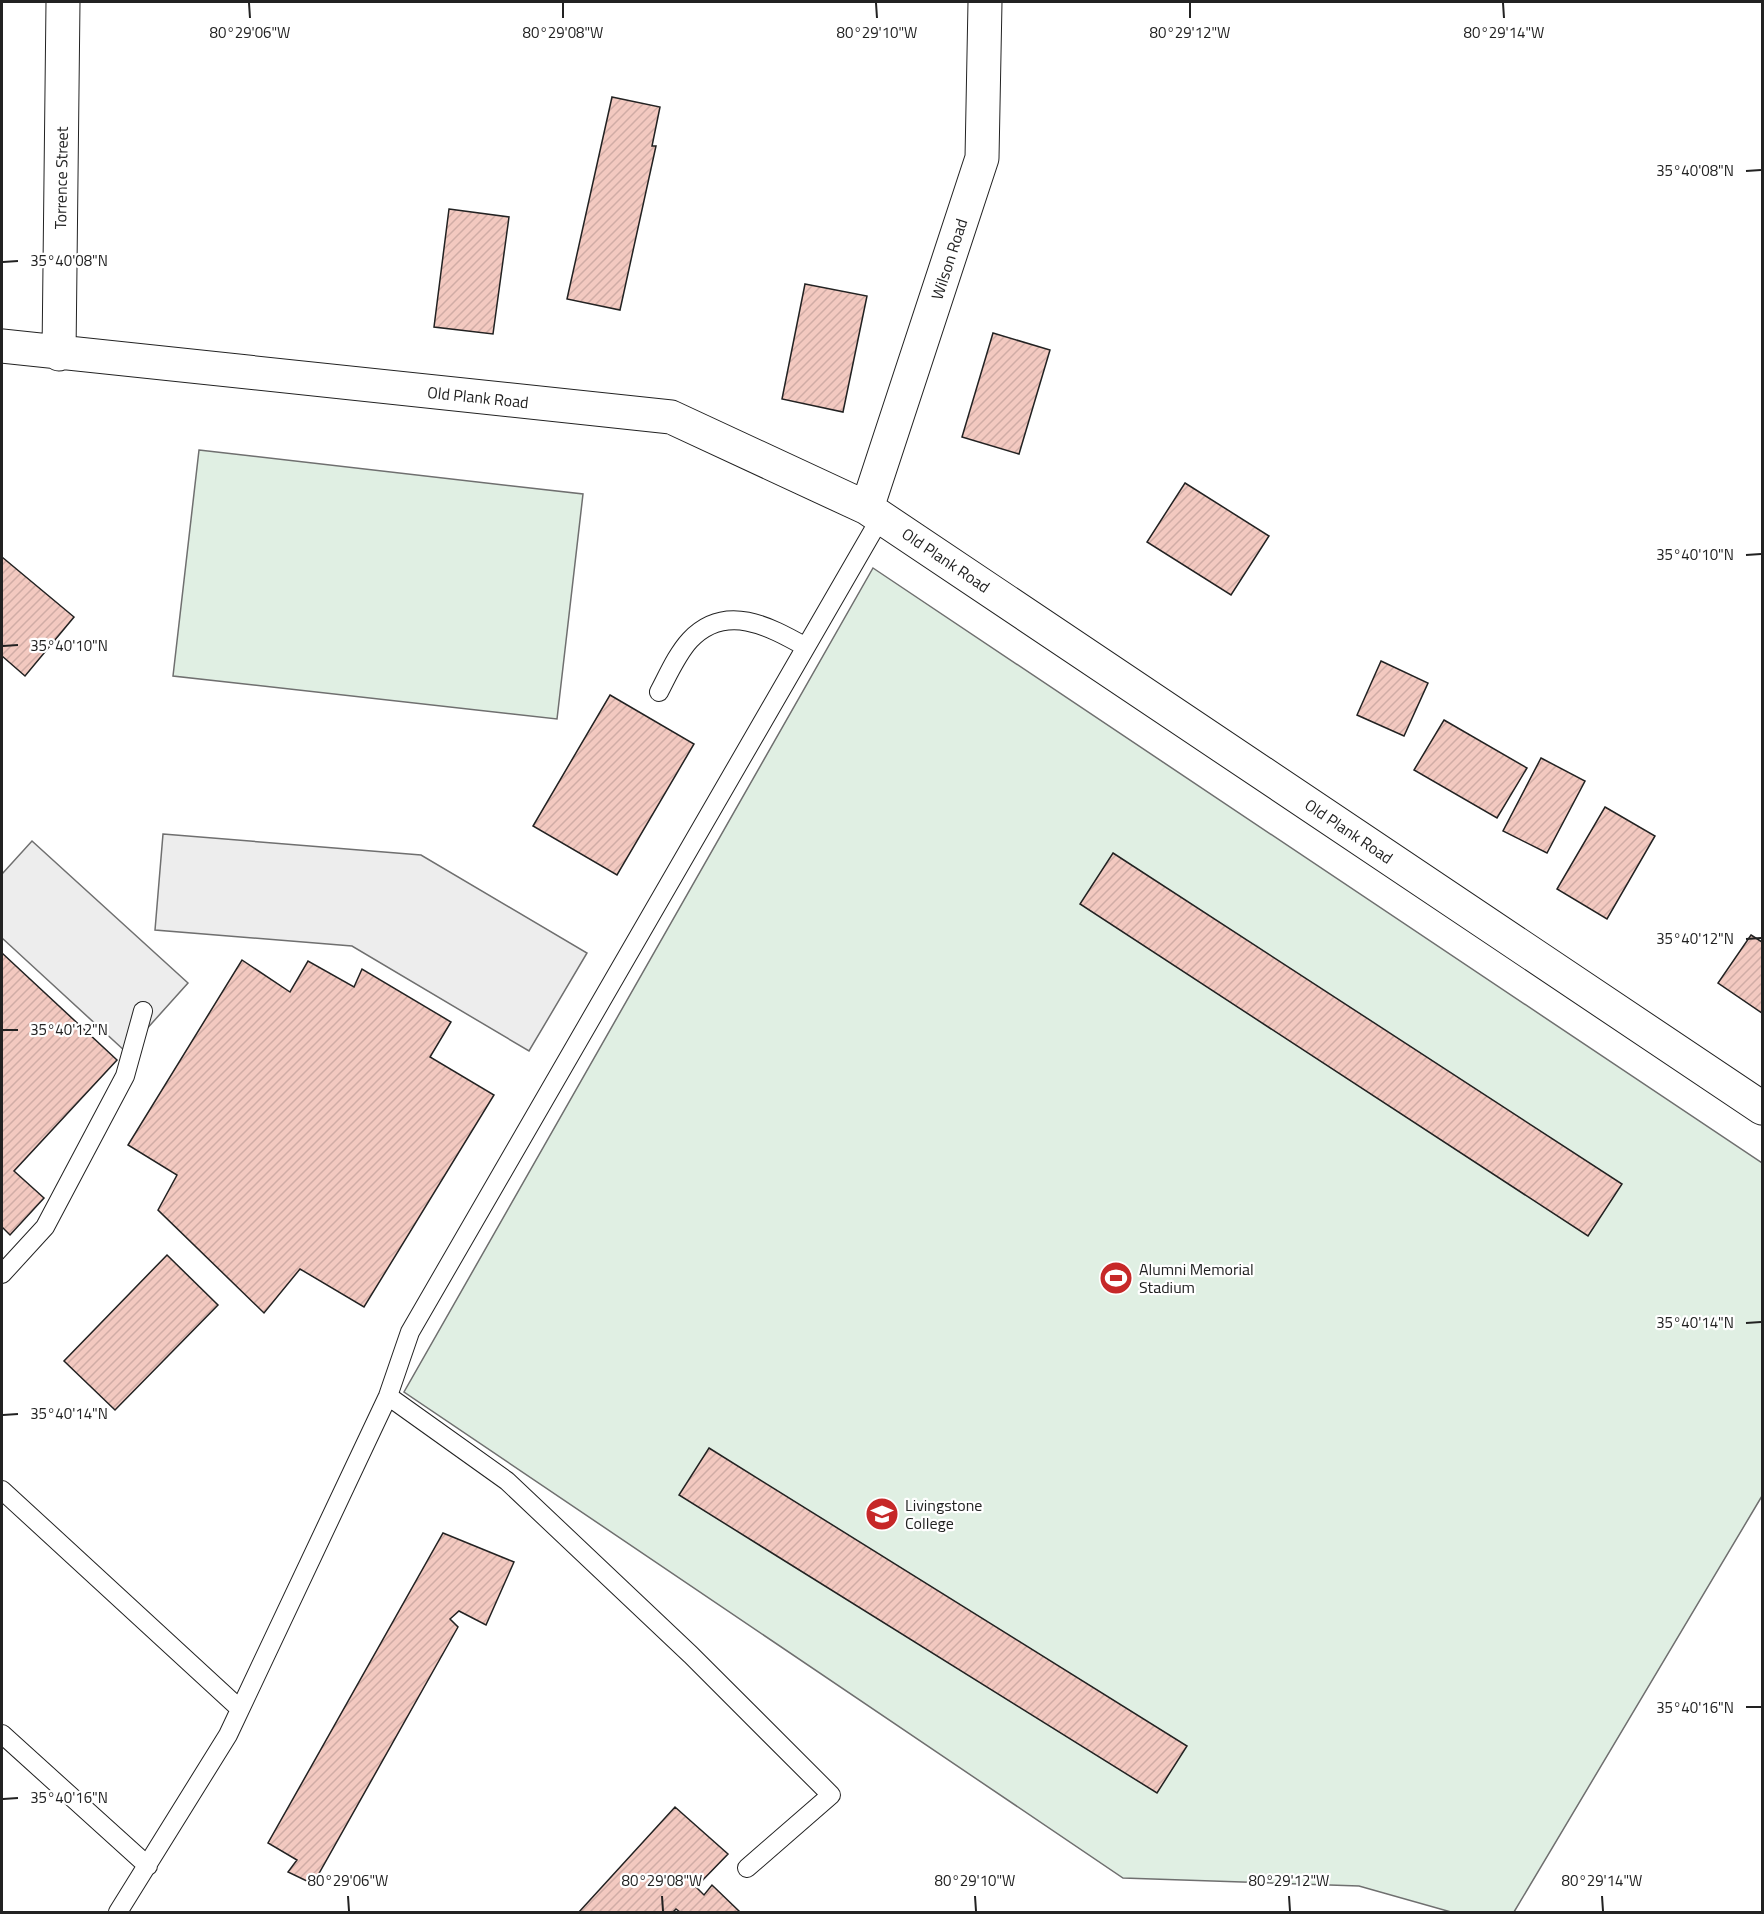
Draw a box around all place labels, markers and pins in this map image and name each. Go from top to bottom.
place label: Alumni Memorial Stadium [1139,1257,1254,1299]
sports icon: Alumni Memorial Stadium [1098,1260,1134,1296]
place label: Livingstone College [905,1493,982,1535]
school or university icon: Livingstone College [864,1496,900,1532]

